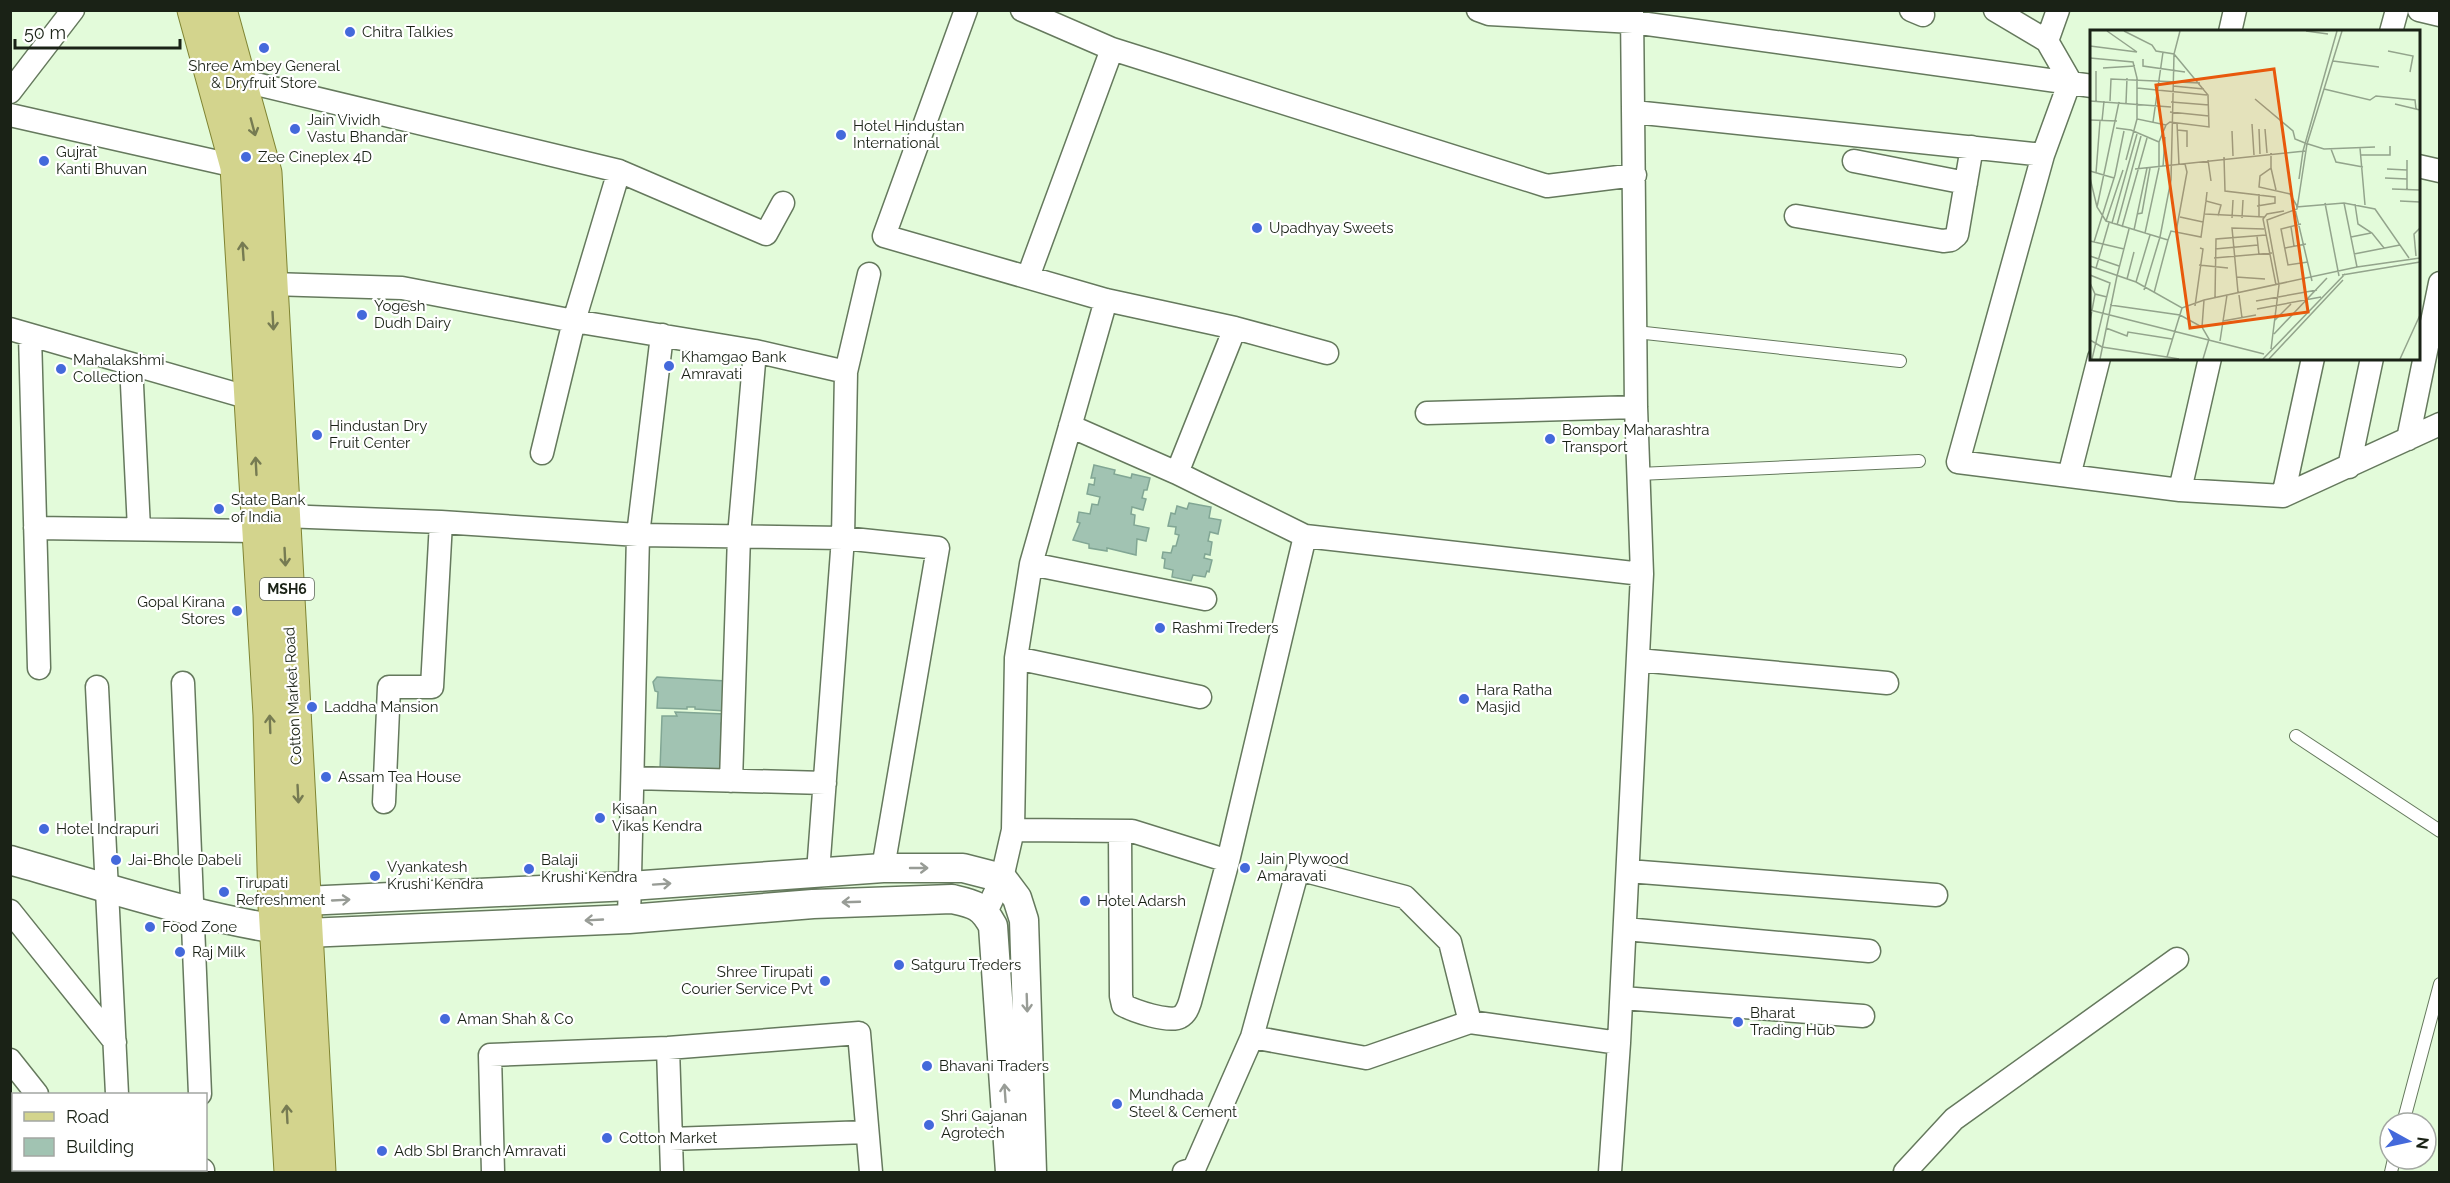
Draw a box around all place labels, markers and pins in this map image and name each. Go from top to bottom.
place label: Chitra Talkies [362,23,453,41]
marker: Chitra Talkies [343,25,357,39]
marker: Shree Ambey General & Dryfruit Store [257,41,271,55]
place label: Shree Ambey General & Dryfruit Store [188,57,341,92]
place label: Jain Vividh Vastu Bhandar [307,111,409,146]
place label: Hotel Hindustan International [853,117,964,152]
marker: Jain Vividh Vastu Bhandar [288,122,302,136]
marker: Hotel Hindustan International [834,128,848,142]
place label: Gujrat Kanti Bhuvan [56,143,147,178]
place label: Zee Cineplex 4D [258,148,372,166]
marker: Zee Cineplex 4D [239,150,253,164]
marker: Gujrat Kanti Bhuvan [37,154,51,168]
place label: Upadhyay Sweets [1269,219,1394,237]
marker: Upadhyay Sweets [1250,221,1264,235]
place label: Yogesh Dudh Dairy [374,297,451,332]
marker: Yogesh Dudh Dairy [355,308,369,322]
place label: Khamgao Bank Amravati [681,348,786,383]
place label: Mahalakshmi Collection [73,351,164,386]
marker: Khamgao Bank Amravati [662,359,676,373]
marker: Mahalakshmi Collection [54,362,68,376]
place label: Hindustan Dry Fruit Center [329,417,427,452]
place label: Bombay Maharashtra Transport [1562,421,1709,456]
marker: Hindustan Dry Fruit Center [310,428,324,442]
marker: Bombay Maharashtra Transport [1543,432,1557,446]
place label: State Bank of India [231,491,306,526]
marker: State Bank of India [212,502,226,516]
place label: Gopal Kirana Stores [137,593,225,628]
marker: Gopal Kirana Stores [230,604,244,618]
place label: Rashmi Treders [1172,619,1279,637]
marker: Rashmi Treders [1153,621,1167,635]
place label: Hara Ratha Masjid [1476,681,1552,716]
marker: Hara Ratha Masjid [1457,692,1471,706]
place label: Laddha Mansion [324,698,439,716]
marker: Laddha Mansion [305,700,319,714]
place label: Assam Tea House [338,768,461,786]
marker: Assam Tea House [319,770,333,784]
place label: Kisaan Vikas Kendra [612,800,702,835]
marker: Kisaan Vikas Kendra [593,811,607,825]
place label: Hotel Indrapuri [56,820,159,838]
marker: Hotel Indrapuri [37,822,51,836]
place label: Jain Plywood Amaravati [1257,850,1349,885]
place label: Jai-Bhole Dabeli [128,851,242,869]
place label: Balaji Krushi Kendra [541,851,637,886]
marker: Jai-Bhole Dabeli [109,853,123,867]
place label: Vyankatesh Krushi Kendra [387,858,483,893]
marker: Jain Plywood Amaravati [1238,861,1252,875]
marker: Balaji Krushi Kendra [522,862,536,876]
marker: Vyankatesh Krushi Kendra [368,869,382,883]
place label: Tirupati Refreshment [236,874,325,909]
marker: Tirupati Refreshment [217,885,231,899]
place label: Hotel Adarsh [1097,892,1186,910]
marker: Hotel Adarsh [1078,894,1092,908]
place label: Food Zone [162,918,237,936]
marker: Food Zone [143,920,157,934]
place label: Raj Milk [192,943,246,961]
marker: Raj Milk [173,945,187,959]
place label: Satguru Treders [911,956,1021,974]
marker: Satguru Treders [892,958,906,972]
place label: Shree Tirupati Courier Service Pvt [681,963,813,998]
marker: Shree Tirupati Courier Service Pvt [818,974,832,988]
place label: Bharat Trading Hub [1750,1004,1835,1039]
place label: Aman Shah & Co [457,1010,573,1028]
marker: Aman Shah & Co [438,1012,452,1026]
marker: Bharat Trading Hub [1731,1015,1745,1029]
place label: Bhavani Traders [939,1057,1049,1075]
marker: Bhavani Traders [920,1059,934,1073]
place label: Mundhada Steel & Cement [1129,1086,1237,1121]
marker: Mundhada Steel & Cement [1110,1097,1124,1111]
place label: Shri Gajanan Agrotech [941,1107,1027,1142]
marker: Shri Gajanan Agrotech [922,1118,936,1132]
place label: Cotton Market [619,1129,717,1147]
marker: Cotton Market [600,1131,614,1145]
place label: Adb SbI Branch Amravati [394,1142,566,1160]
marker: Adb SbI Branch Amravati [375,1144,389,1158]

